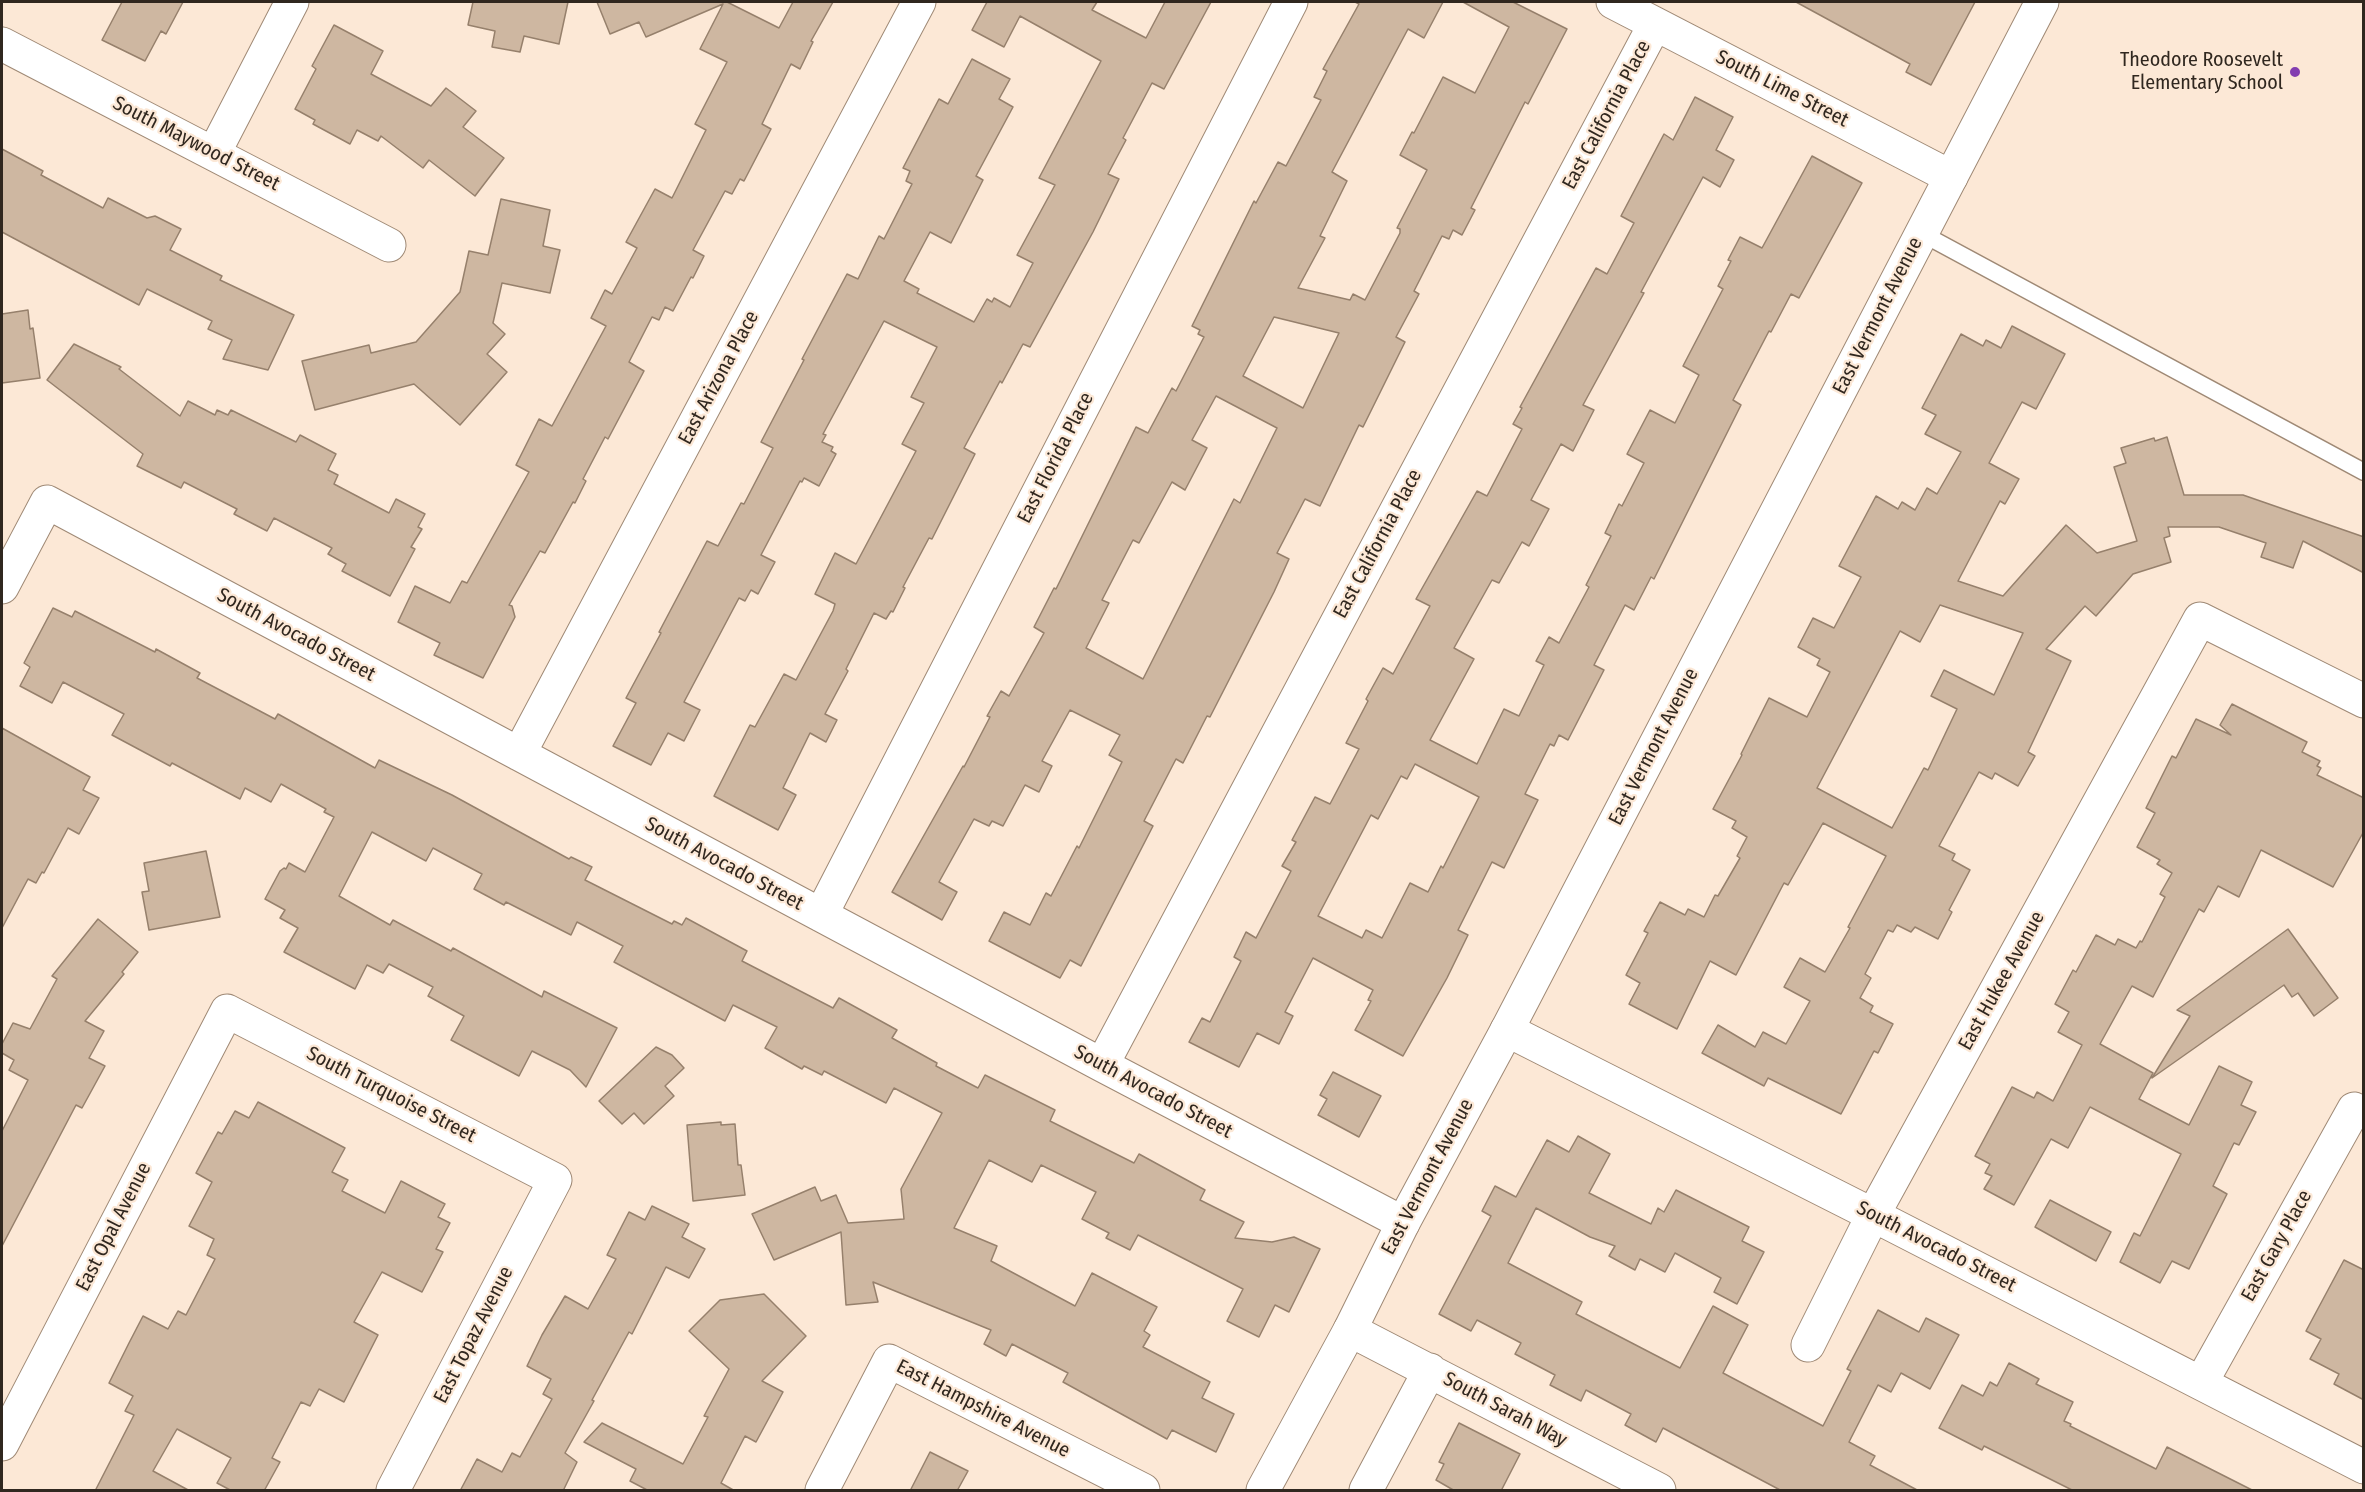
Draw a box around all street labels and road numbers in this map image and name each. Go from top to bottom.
street label: East California Place [1558,36,1656,194]
street label: South Lime Street [1712,45,1852,133]
street label: South Maywood Street [109,92,283,196]
street label: East Vermont Avenue [1828,234,1928,398]
street label: East Arizona Place [674,307,764,449]
street label: East Florida Place [1013,389,1099,527]
street label: East California Place [1329,465,1427,623]
street label: South Avocado Street [213,583,379,687]
street label: East Vermont Avenue [1604,665,1704,829]
street label: South Avocado Street [641,812,807,916]
street label: East Hukee Avenue [1954,907,2050,1055]
street label: South Avocado Street [1070,1040,1236,1144]
street label: South Turquoise Street [302,1042,480,1148]
street label: East Vermont Avenue [1377,1095,1479,1259]
street label: East Opal Avenue [71,1159,157,1295]
street label: East Gary Place [2237,1186,2317,1306]
street label: South Avocado Street [1852,1196,2020,1298]
street label: East Topaz Avenue [429,1263,519,1407]
street label: East Hampshire Avenue [892,1355,1074,1463]
street label: South Sarah Way [1439,1367,1571,1453]

